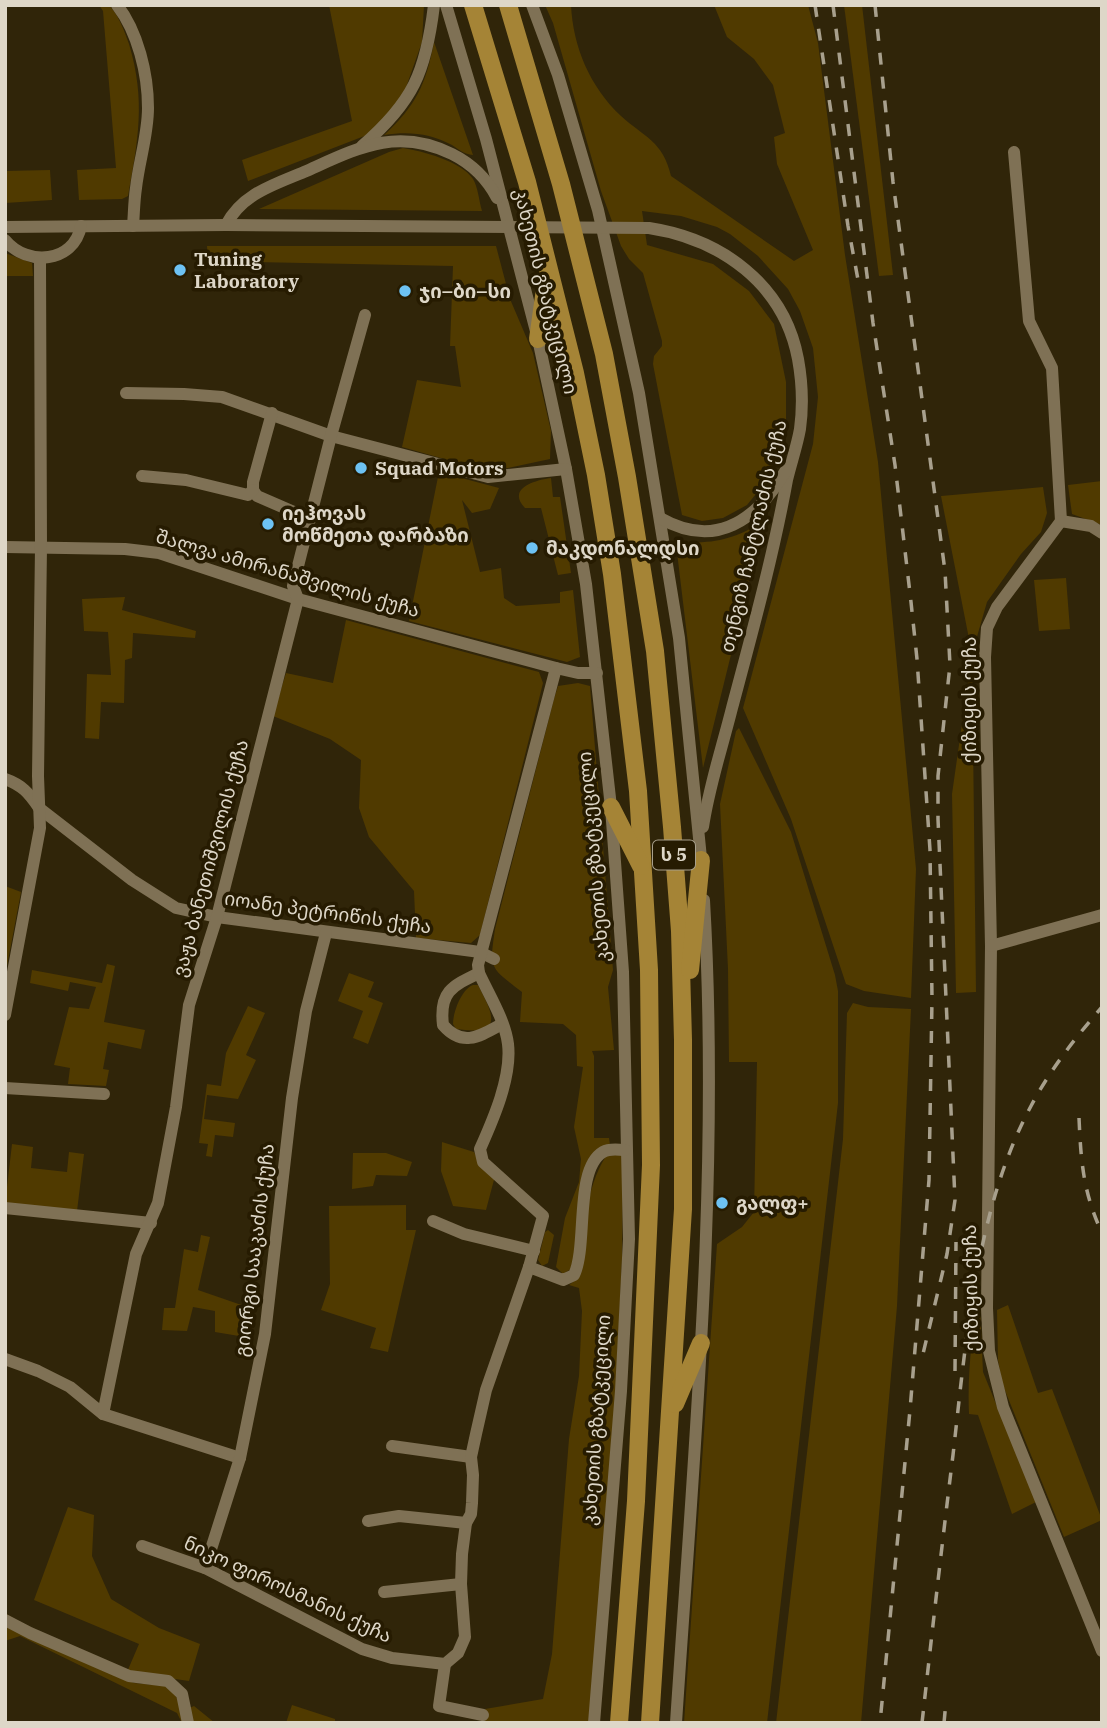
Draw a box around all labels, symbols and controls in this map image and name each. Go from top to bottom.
street label: კახეთის გზატკეცილი [508,186,583,397]
place label: Tuning Laboratory [194,247,299,293]
marker: Tuning Laboratory [172,262,188,278]
place label: ჯი–ბი–სი [419,279,511,303]
marker: ჯი–ბი–სი [397,283,413,299]
street label: თენგიზ ჩანტლაძის ქუჩა [715,417,792,655]
place label: Squad Motors [375,456,504,480]
marker: Squad Motors [353,460,369,476]
place label: იეჰოვას მოწმეთა დარბაზი [282,501,469,548]
marker: იეჰოვას მოწმეთა დარბაზი [260,516,276,532]
street label: შალვა ამირანაშვილის ქუჩა [153,524,423,623]
place label: მაკდონალდსი [546,536,699,561]
marker: მაკდონალდსი [524,540,540,556]
street label: ქიზიყის ქუჩა [957,636,981,764]
street label: ვაჟა ბანეთიშვილის ქუჩა [167,737,254,979]
street label: კახეთის გზატკეცილი [572,751,615,963]
road number: ს 5 [653,840,695,870]
street label: იოანე პეტრიწის ქუჩა [223,886,433,938]
street label: გიორგი სააკაძის ქუჩა [229,1142,279,1358]
place label: გალფ+ [736,1191,809,1215]
marker: გალფ+ [714,1195,730,1211]
street label: ქიზიყის ქუჩა [957,1224,983,1352]
street label: კახეთის გზატკეცილი [577,1314,616,1526]
street label: ნიკო ფიროსმანის ქუჩა [180,1530,396,1648]

